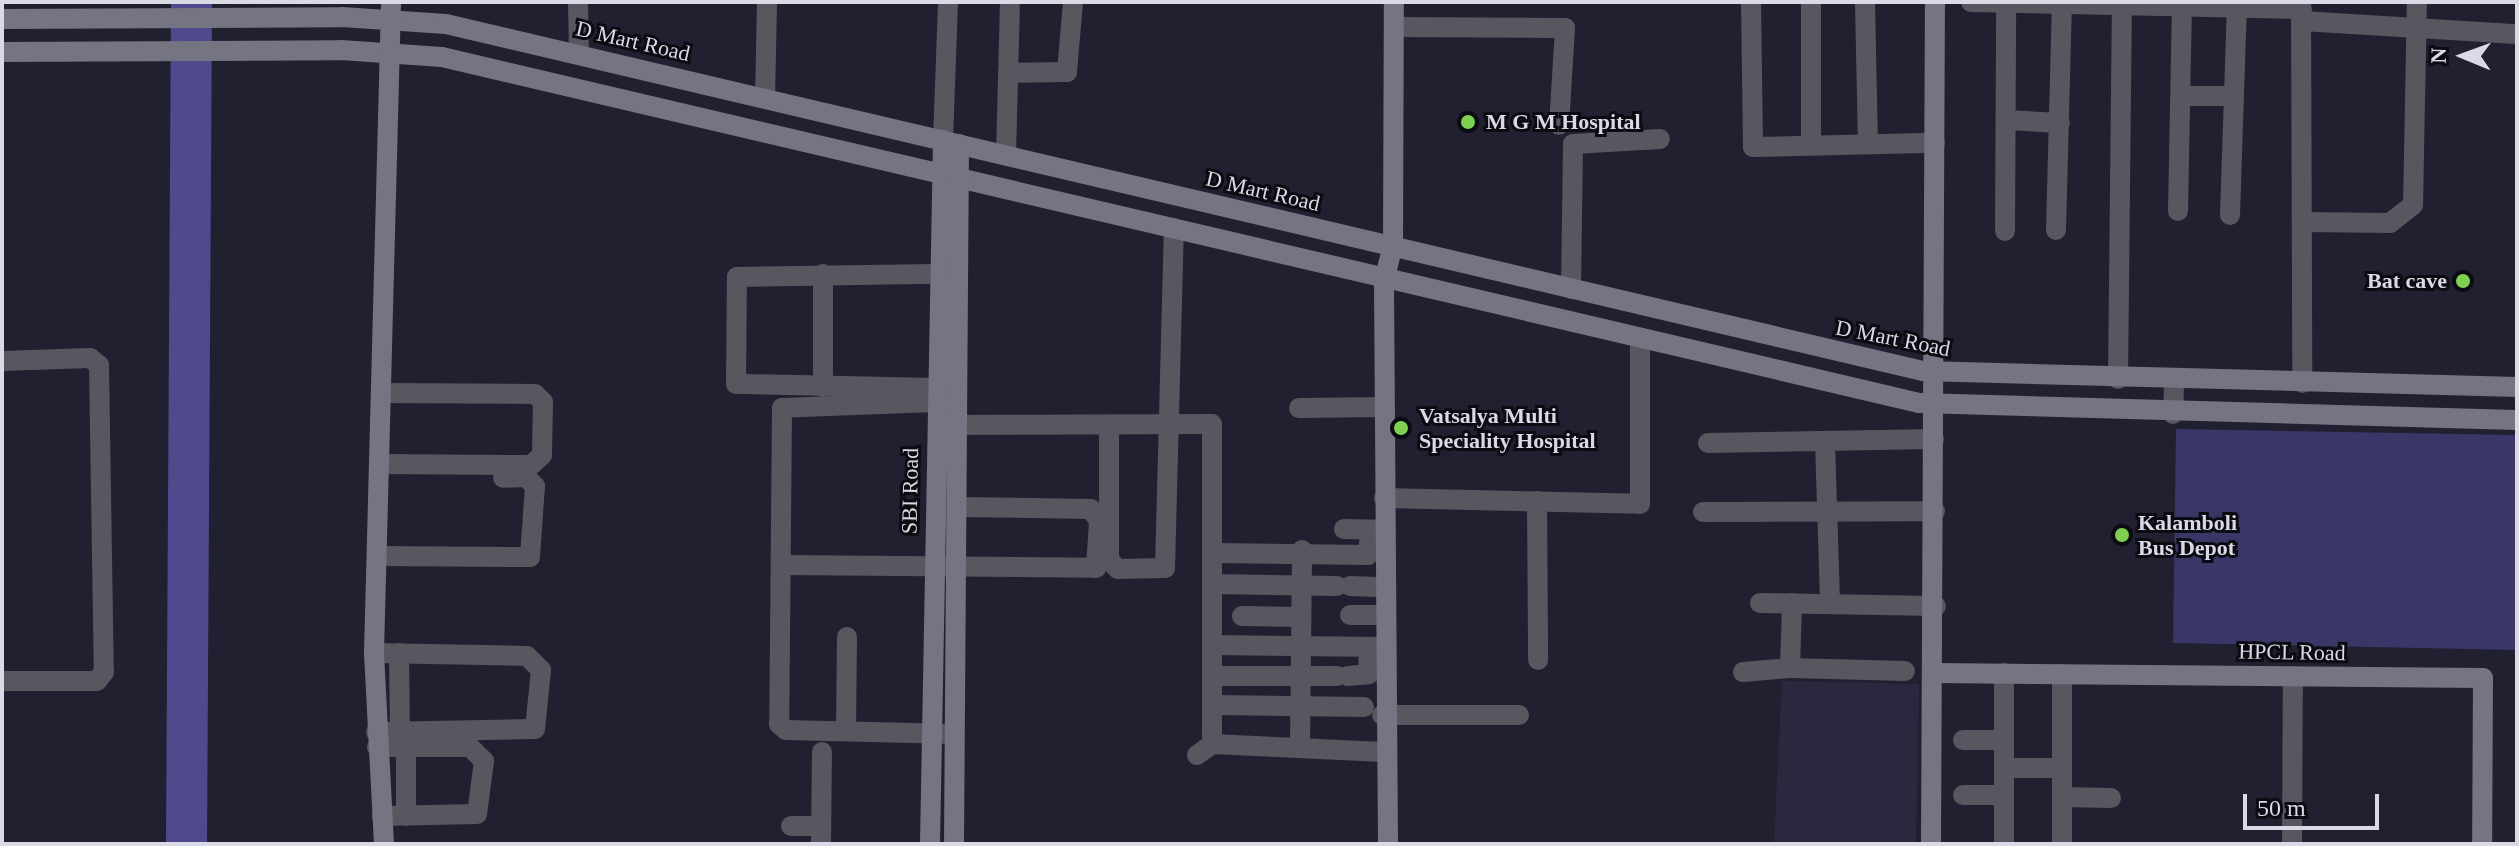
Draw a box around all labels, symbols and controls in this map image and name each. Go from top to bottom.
street label: D Mart Road [573,15,693,67]
north arrow [2423,16,2503,96]
text: N [2426,47,2451,64]
place label: M G M Hospital [1486,109,1641,135]
marker: M G M Hospital [1457,111,1479,133]
street label: D Mart Road [1203,165,1323,217]
place label: Bat cave [2367,268,2447,294]
marker: Bat cave [2454,272,2472,290]
street label: D Mart Road [1834,314,1952,362]
place label: Vatsalya Multi Speciality Hospital [1419,402,1596,454]
marker: Vatsalya Multi Speciality Hospital [1390,417,1412,439]
street label: SBI Road [896,448,924,534]
place label: Kalamboli Bus Depot [2138,509,2237,560]
marker: Kalamboli Bus Depot [2113,526,2131,544]
street label: HPCL Road [2238,638,2346,666]
scale bar [2247,778,2383,828]
text: 50 m [2257,795,2306,821]

